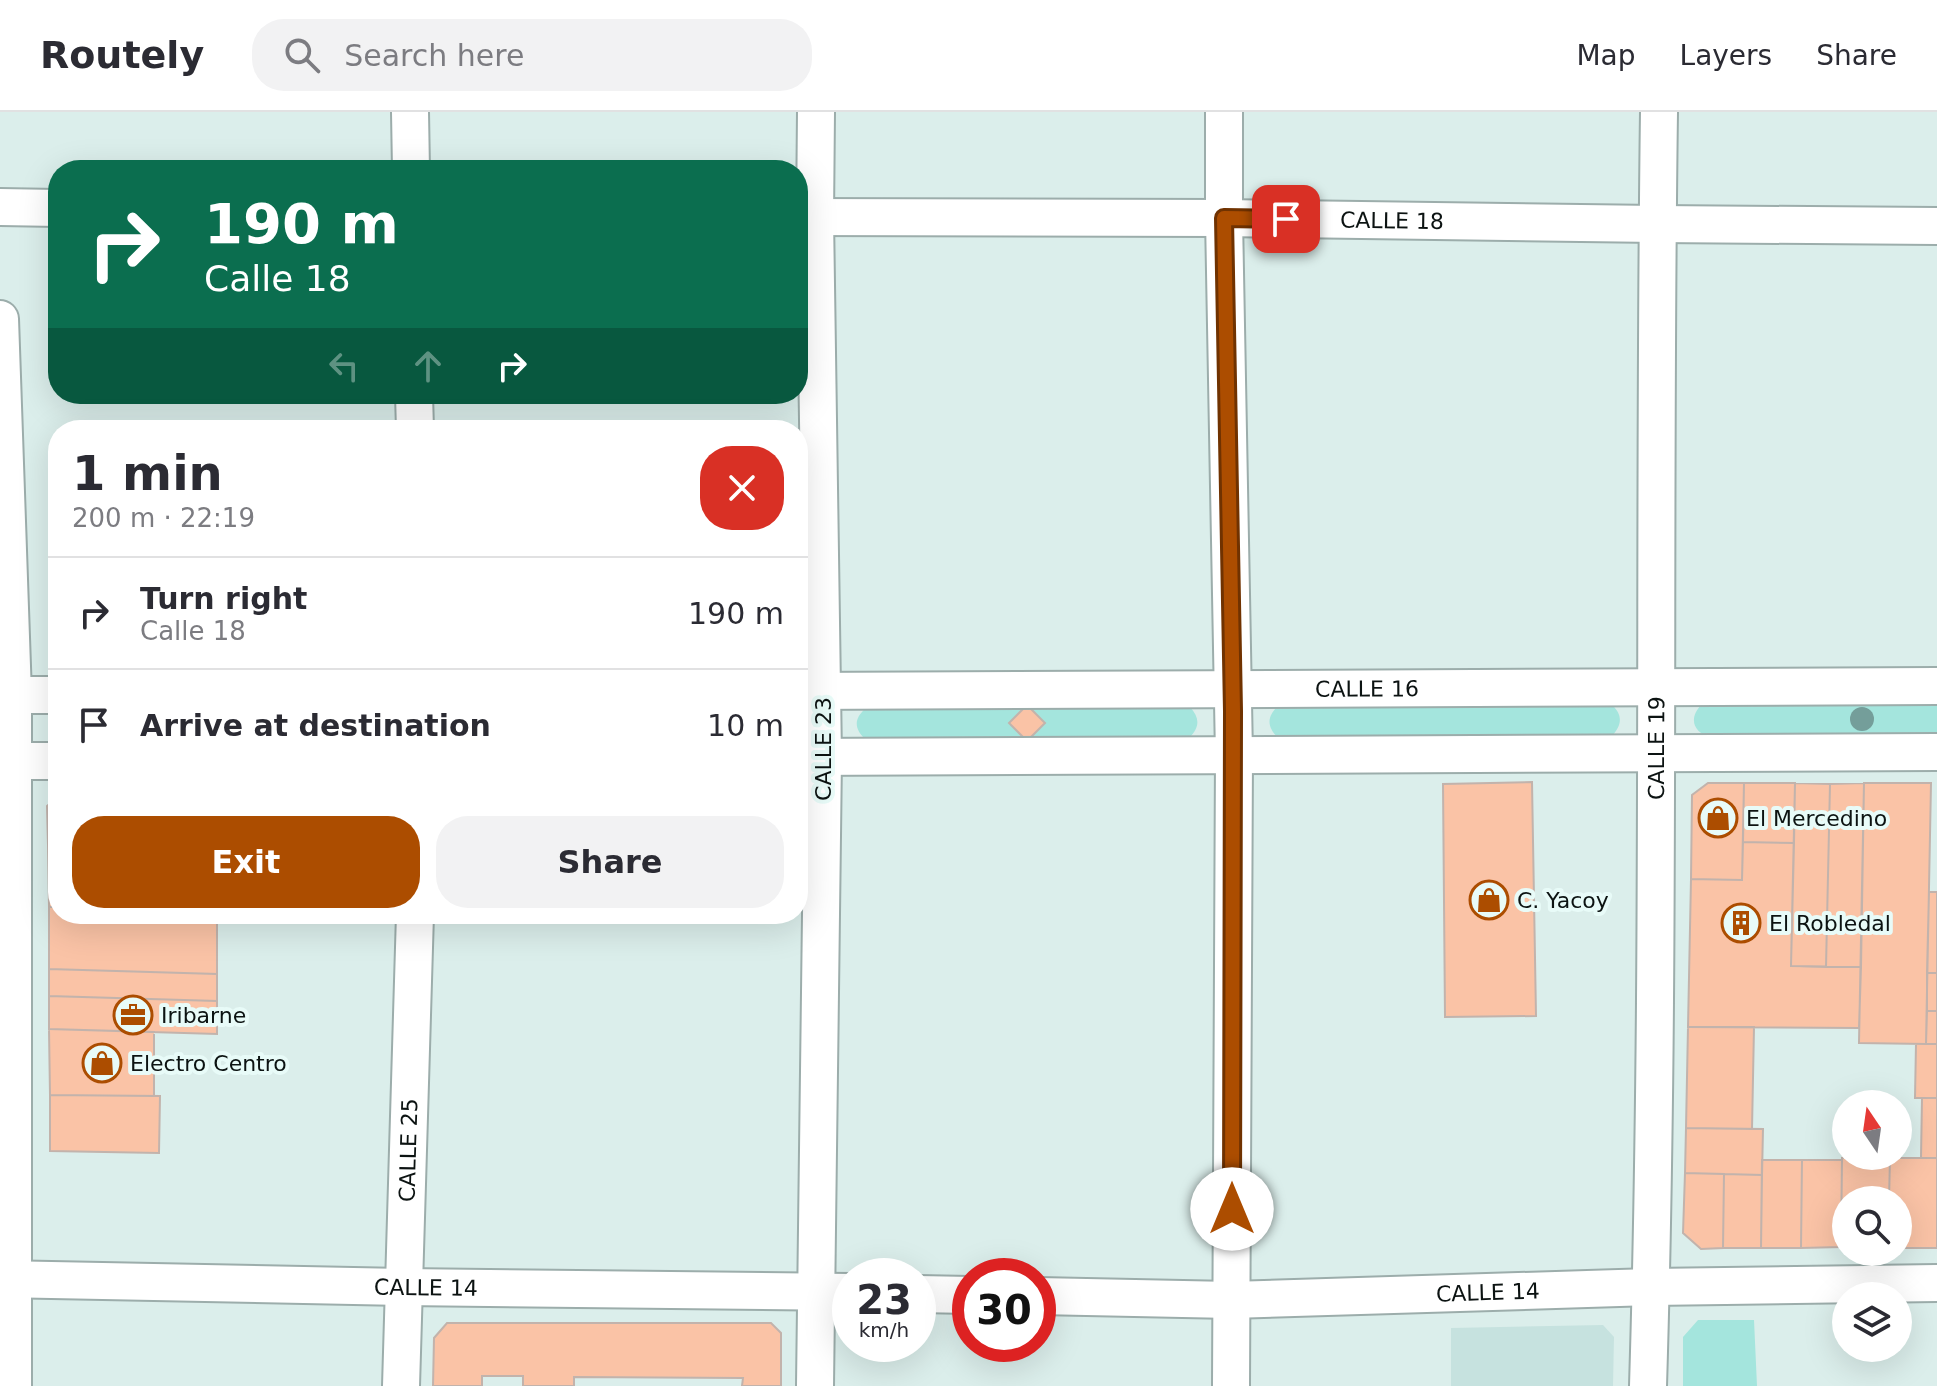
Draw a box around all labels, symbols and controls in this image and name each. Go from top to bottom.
search box [252,19,812,91]
text: Routely [40,33,204,77]
icon: search [280,33,324,77]
text: Search here [344,38,524,73]
text: Map [1576,39,1636,72]
text: Layers [1680,39,1772,72]
text: Share [1816,39,1897,72]
pin [1252,185,1320,253]
text: 190 m [204,191,399,256]
icon: right [72,192,176,296]
icon: arrive [1264,197,1308,241]
street label: CALLE 18 [1340,207,1444,234]
text: Calle 18 [204,258,351,299]
icon: left [322,344,366,388]
icon: ahead [406,344,450,388]
icon: right [490,344,534,388]
text: 1 min [72,445,223,501]
button: close [700,446,784,530]
text: 200 m · 22:19 [72,503,255,533]
text: Turn right [140,581,307,616]
icon: right [72,591,116,635]
text: 190 m [688,596,784,631]
text: Calle 18 [140,616,246,646]
street label: CALLE 16 [1315,676,1419,701]
street label: CALLE 19 [1644,696,1669,800]
street label: CALLE 23 [811,697,836,801]
icon: arrive [72,703,116,747]
text: Arrive at destination [140,708,491,743]
text: 10 m [707,708,784,743]
shop icon: El Mercedino [1697,797,1739,839]
place label: El Mercedino [1746,806,1887,831]
button: Exit [72,816,420,908]
button: Share [436,816,784,908]
shop icon: C. Yacoy [1468,879,1510,921]
place label: C. Yacoy [1517,888,1609,913]
building icon: El Robledal [1720,902,1762,944]
place label: El Robledal [1769,911,1891,936]
office icon: Iribarne [112,994,154,1036]
place label: Iribarne [161,1003,246,1028]
shop icon: Electro Centro [81,1042,123,1084]
place label: Electro Centro [130,1051,287,1076]
north arrow [1832,1090,1912,1170]
map controls [1832,1090,1912,1362]
street label: CALLE 25 [394,1098,422,1202]
position arrow [1190,1167,1274,1251]
button: search [1832,1186,1912,1266]
speed limit sign: 30 [952,1258,1056,1362]
street label: CALLE 14 [374,1274,478,1300]
text: 23 [856,1277,912,1323]
street label: CALLE 14 [1436,1278,1540,1306]
button: layers [1832,1282,1912,1362]
text: km/h [859,1318,909,1342]

